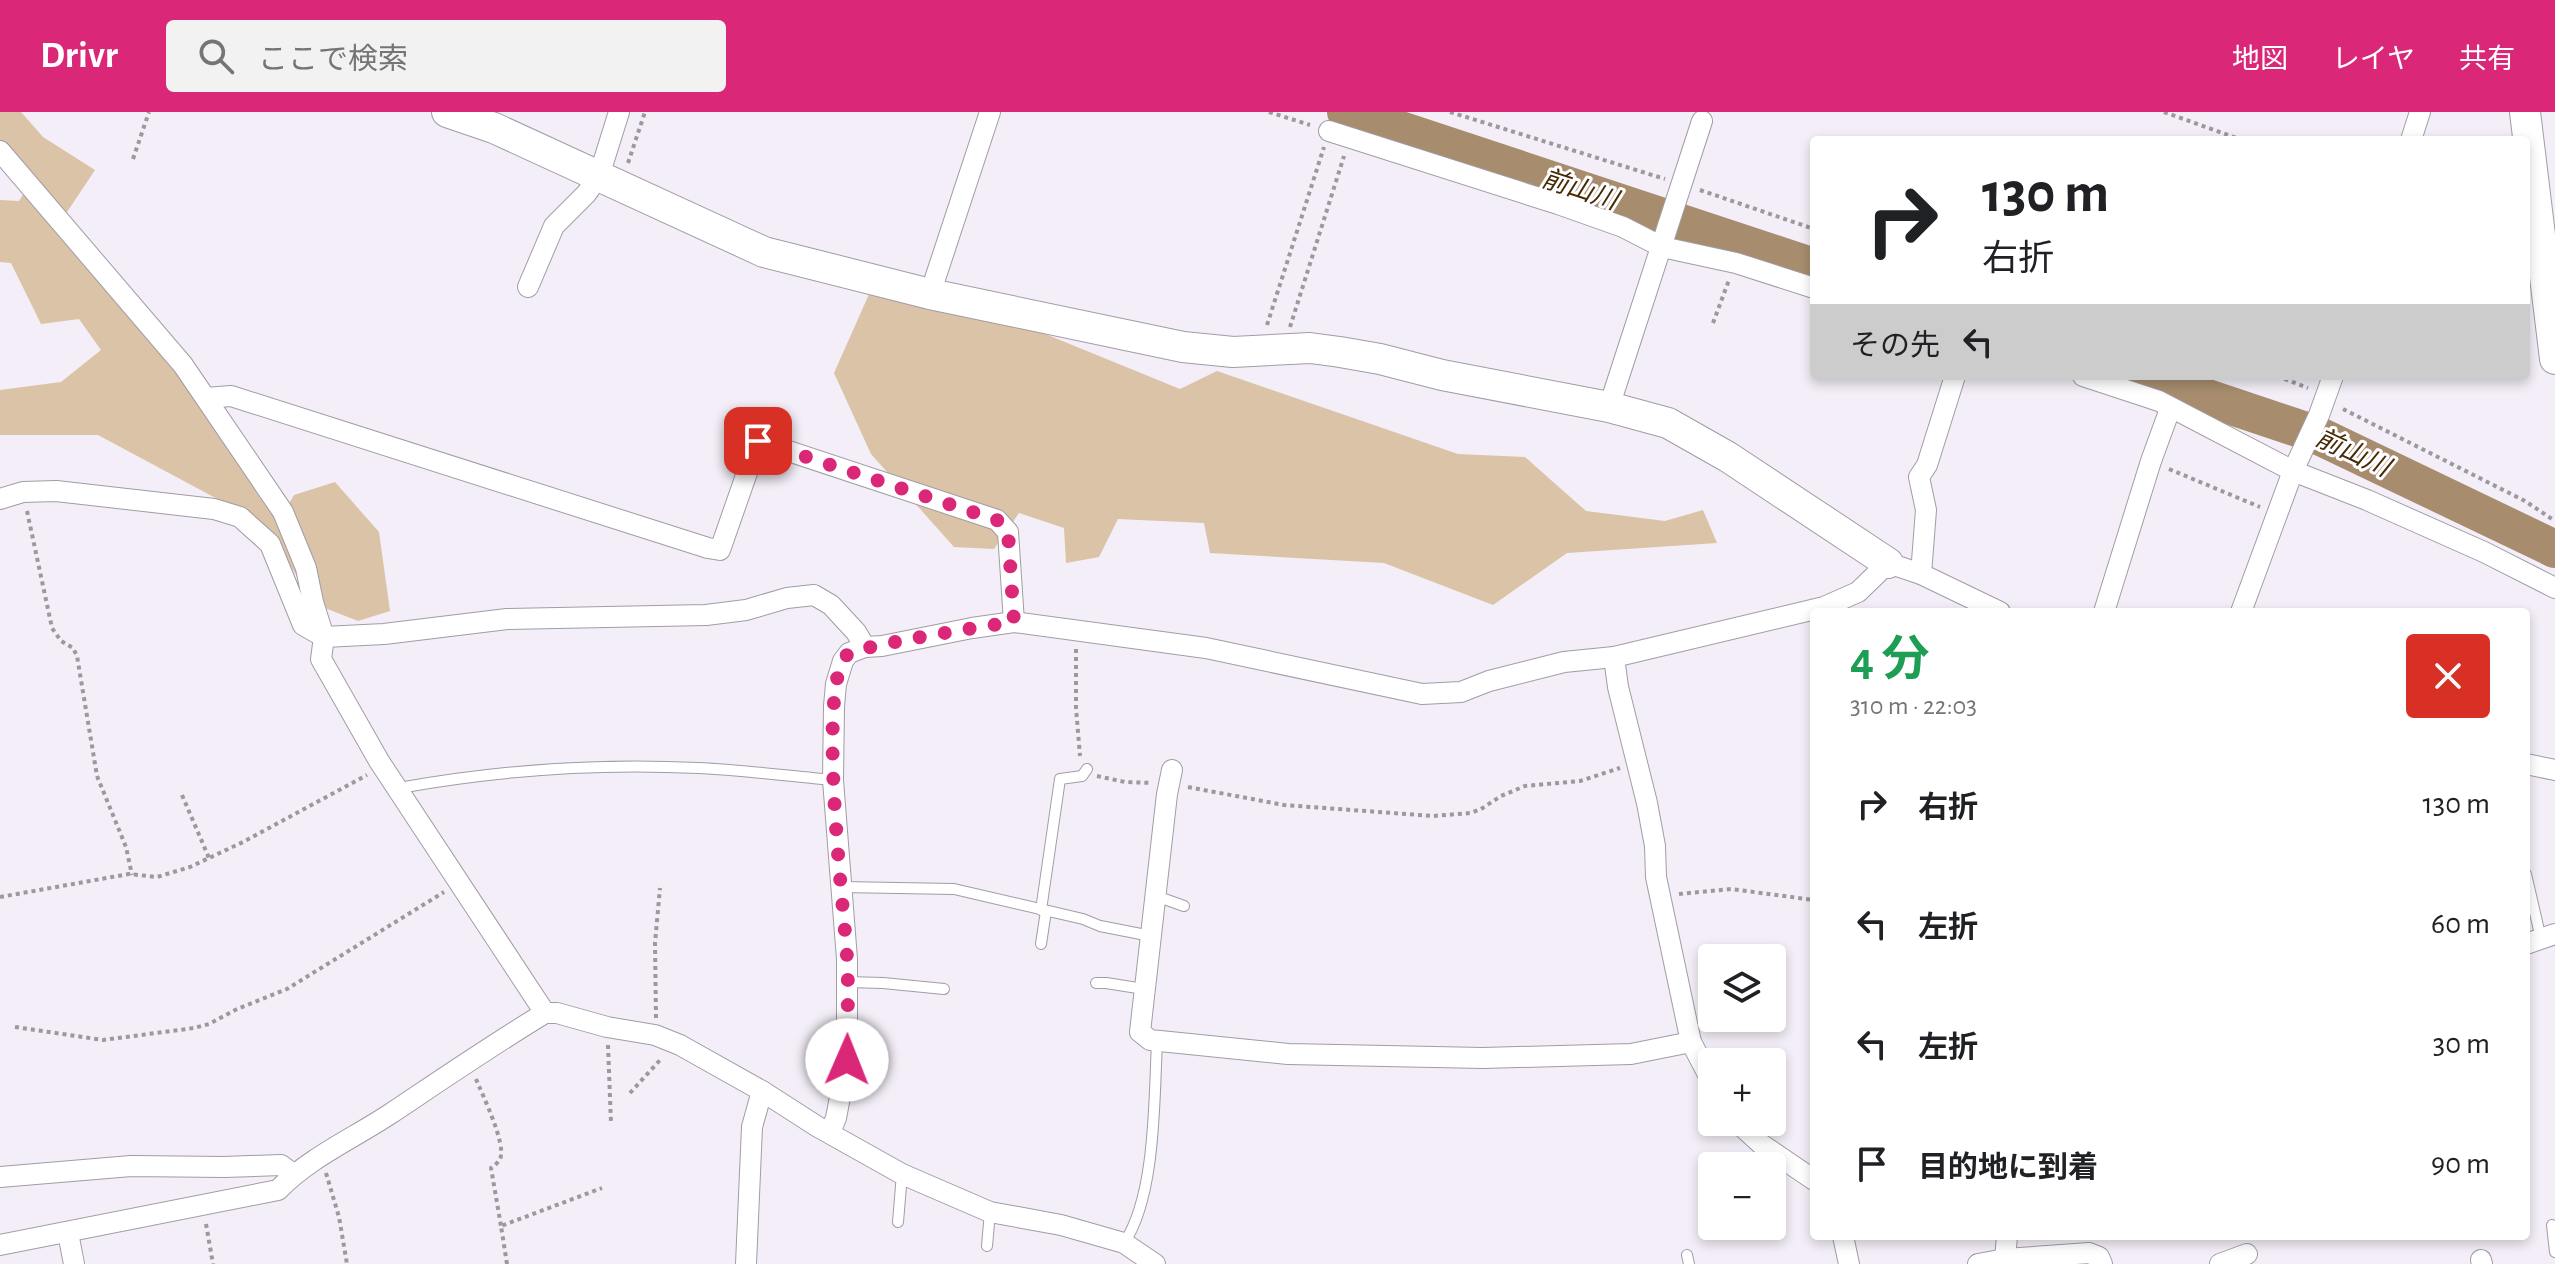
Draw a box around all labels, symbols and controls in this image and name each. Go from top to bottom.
search box [166,20,726,92]
icon: search [194,34,238,78]
text: Drivr [40,37,118,75]
text: ここで検索 [258,45,408,75]
text: 地図 [2232,46,2288,74]
text: レイヤ [2332,46,2415,74]
text: 共有 [2459,46,2515,74]
water label: 前山川 [1539,165,1624,215]
text: 130 m [1982,166,2109,222]
icon: right [1850,168,1954,272]
text: 右折 [1982,241,2054,277]
icon: left [1956,320,2000,364]
text: その先 [1850,331,1940,361]
pin [724,407,792,475]
icon: arrive [736,419,780,463]
water label: 前山川 [2312,424,2397,482]
button: close [2406,634,2490,718]
text: 4 分 [1850,637,1929,685]
text: 310 m · 22:03 [1850,693,1977,719]
icon: right [1850,782,1894,826]
text: 130 m [2423,789,2490,819]
text: 右折 [1918,793,1978,823]
icon: left [1850,902,1894,946]
text: 60 m [2431,909,2490,939]
text: 左折 [1918,913,1978,943]
map controls [1698,944,1786,1240]
button: layers [1698,944,1786,1032]
position arrow [805,1018,889,1102]
icon: left [1850,1022,1894,1066]
text: 30 m [2433,1029,2490,1059]
text: 左折 [1918,1033,1978,1063]
button: + [1698,1048,1786,1136]
icon: arrive [1850,1142,1894,1186]
text: 90 m [2431,1149,2490,1179]
button: − [1698,1152,1786,1240]
text: 目的地に到着 [1918,1153,2098,1183]

